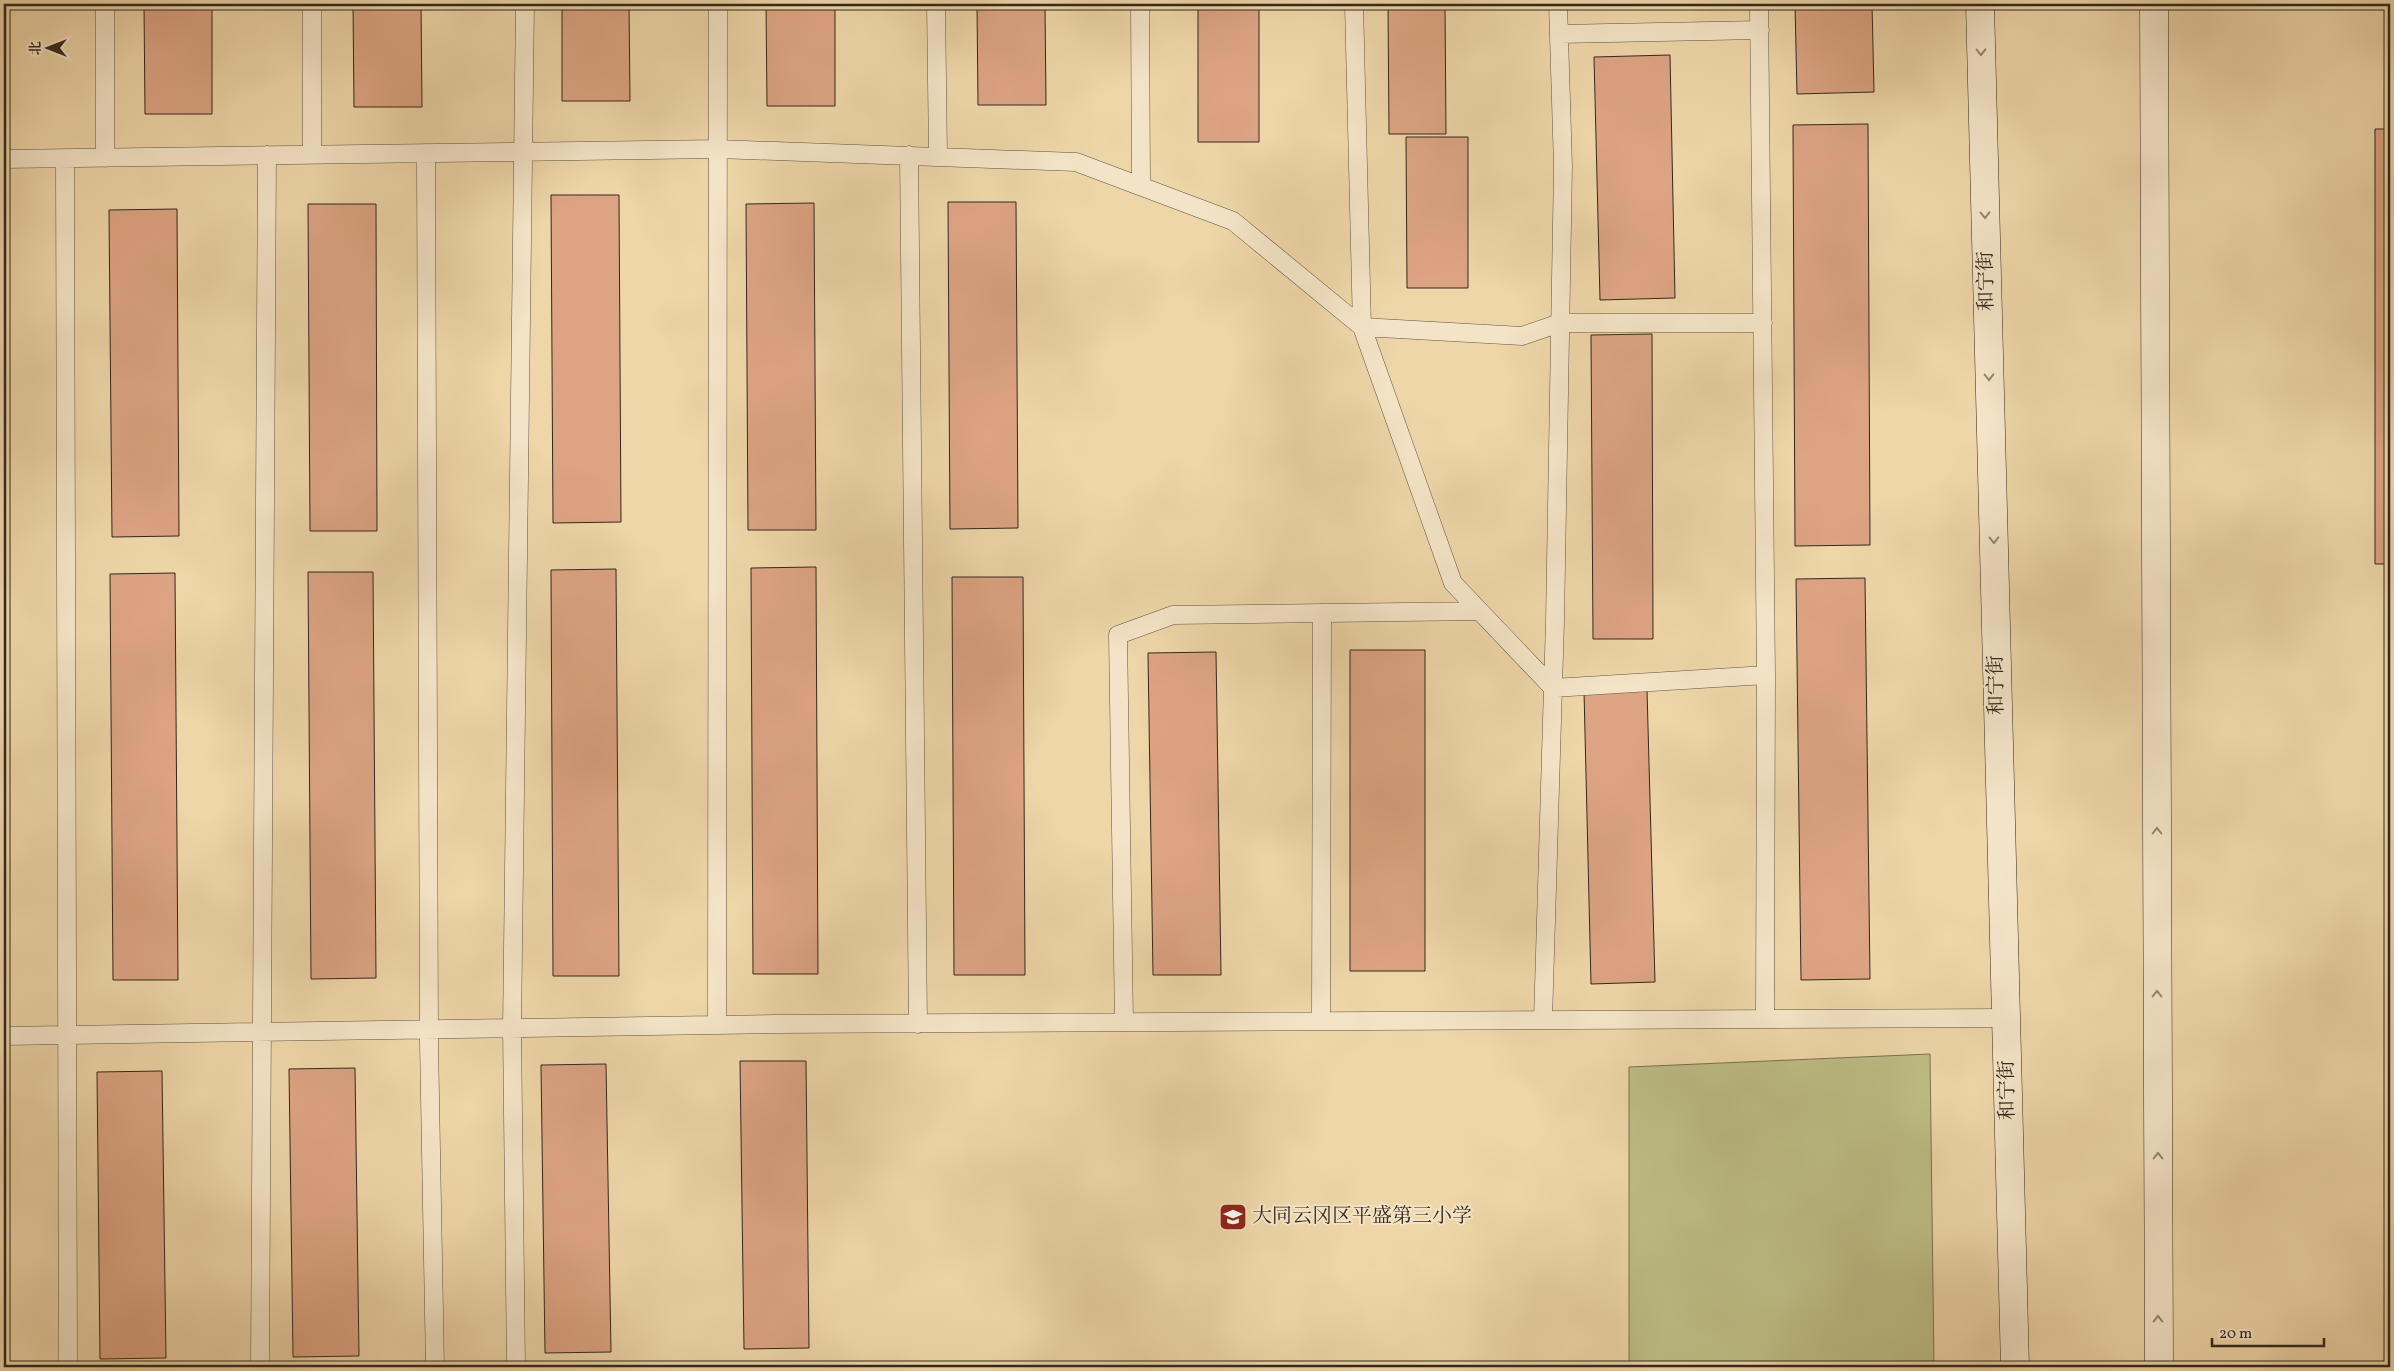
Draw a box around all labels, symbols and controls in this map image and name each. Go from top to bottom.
north arrow [22,22,72,72]
text: 北 [27,41,46,55]
one-way arrow [1976,49,1986,57]
one-way arrow [1980,212,1990,219]
street label: 和宁街 [1972,251,2002,311]
one-way arrow [1984,374,1995,382]
one-way arrow [1988,536,1999,544]
street label: 和宁街 [1982,655,2012,715]
one-way arrow [2152,827,2162,834]
one-way arrow [2152,989,2162,997]
street label: 和宁街 [1993,1060,2023,1120]
one-way arrow [2153,1152,2163,1160]
school or university icon: 大同云冈区平盛第三小学 [1218,1202,1248,1232]
place label: 大同云冈区平盛第三小学 [1252,1203,1472,1231]
one-way arrow [2153,1314,2163,1322]
scale bar [2212,1316,2324,1348]
text: 20 m [2219,1324,2252,1345]

